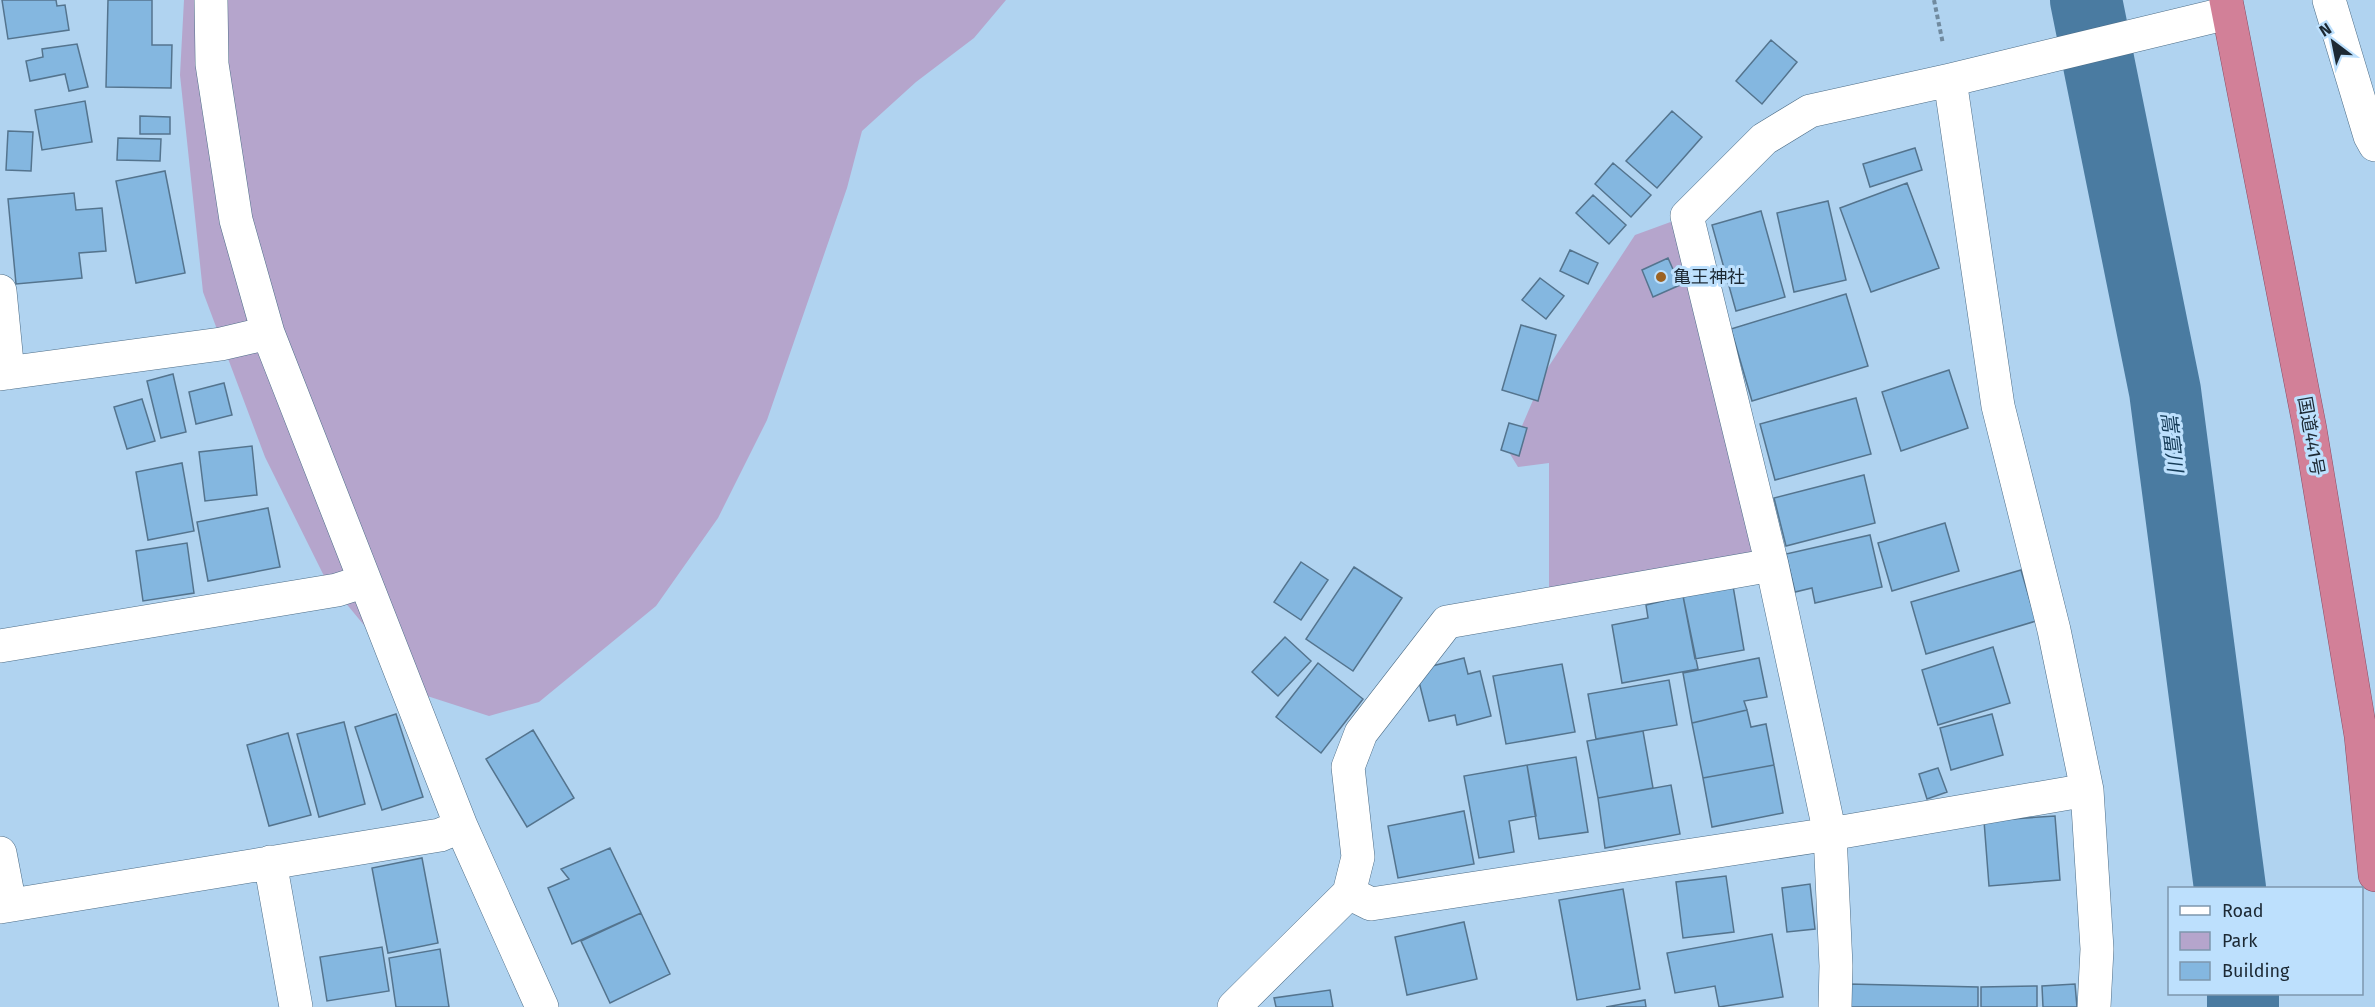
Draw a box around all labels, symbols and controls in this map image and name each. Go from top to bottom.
north arrow [2303,12,2363,72]
text: N [2316,19,2335,41]
place label: 亀王神社 [1673,266,1745,288]
marker: 亀王神社 [1654,270,1668,284]
street label: 国道441号 [2293,395,2329,477]
water label: 嵩富川 [2156,411,2188,475]
legend [2168,887,2363,995]
text: Road [2222,900,2264,922]
text: Park [2222,930,2258,952]
text: Building [2222,960,2290,982]

